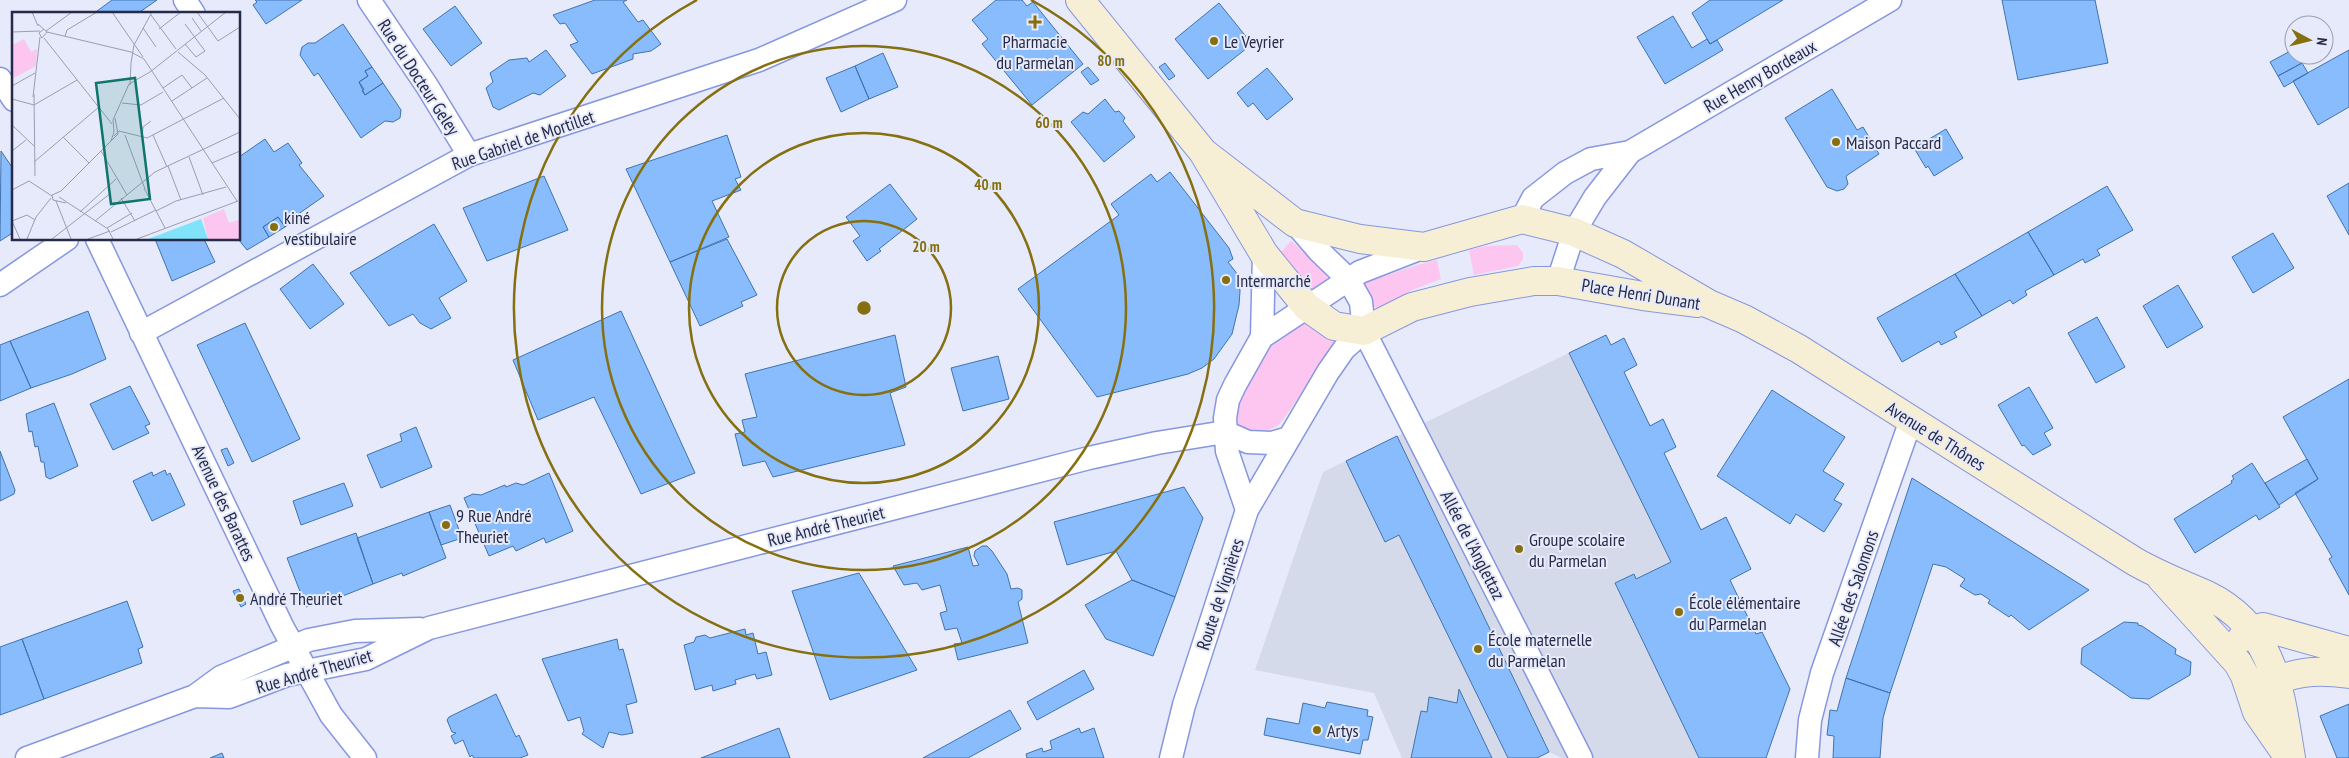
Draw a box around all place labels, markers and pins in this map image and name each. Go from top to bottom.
marker: Pharmacie du Parmelan [1029,16,1041,28]
place label: Pharmacie du Parmelan [996,30,1074,74]
place label: Le Veyrier [1224,30,1284,53]
marker: Le Veyrier [1208,35,1220,47]
place label: Maison Paccard [1846,131,1941,154]
marker: Maison Paccard [1830,136,1842,148]
place label: kiné vestibulaire [284,206,357,250]
marker: kiné vestibulaire [268,221,280,233]
place label: Intermarché [1236,269,1311,292]
marker: Intermarché [1220,274,1232,286]
centre of rings [855,299,873,317]
place label: 9 Rue André Theuriet [456,504,532,548]
marker: 9 Rue André Theuriet [440,519,452,531]
place label: Groupe scolaire du Parmelan [1529,528,1625,572]
marker: Groupe scolaire du Parmelan [1513,543,1525,555]
place label: André Theuriet [250,587,342,610]
place label: École élémentaire du Parmelan [1689,591,1801,635]
marker: André Theuriet [234,592,246,604]
marker: École élémentaire du Parmelan [1673,606,1685,618]
place label: École maternelle du Parmelan [1488,628,1592,672]
marker: École maternelle du Parmelan [1472,643,1484,655]
place label: Artys [1327,719,1359,742]
marker: Artys [1311,724,1323,736]

